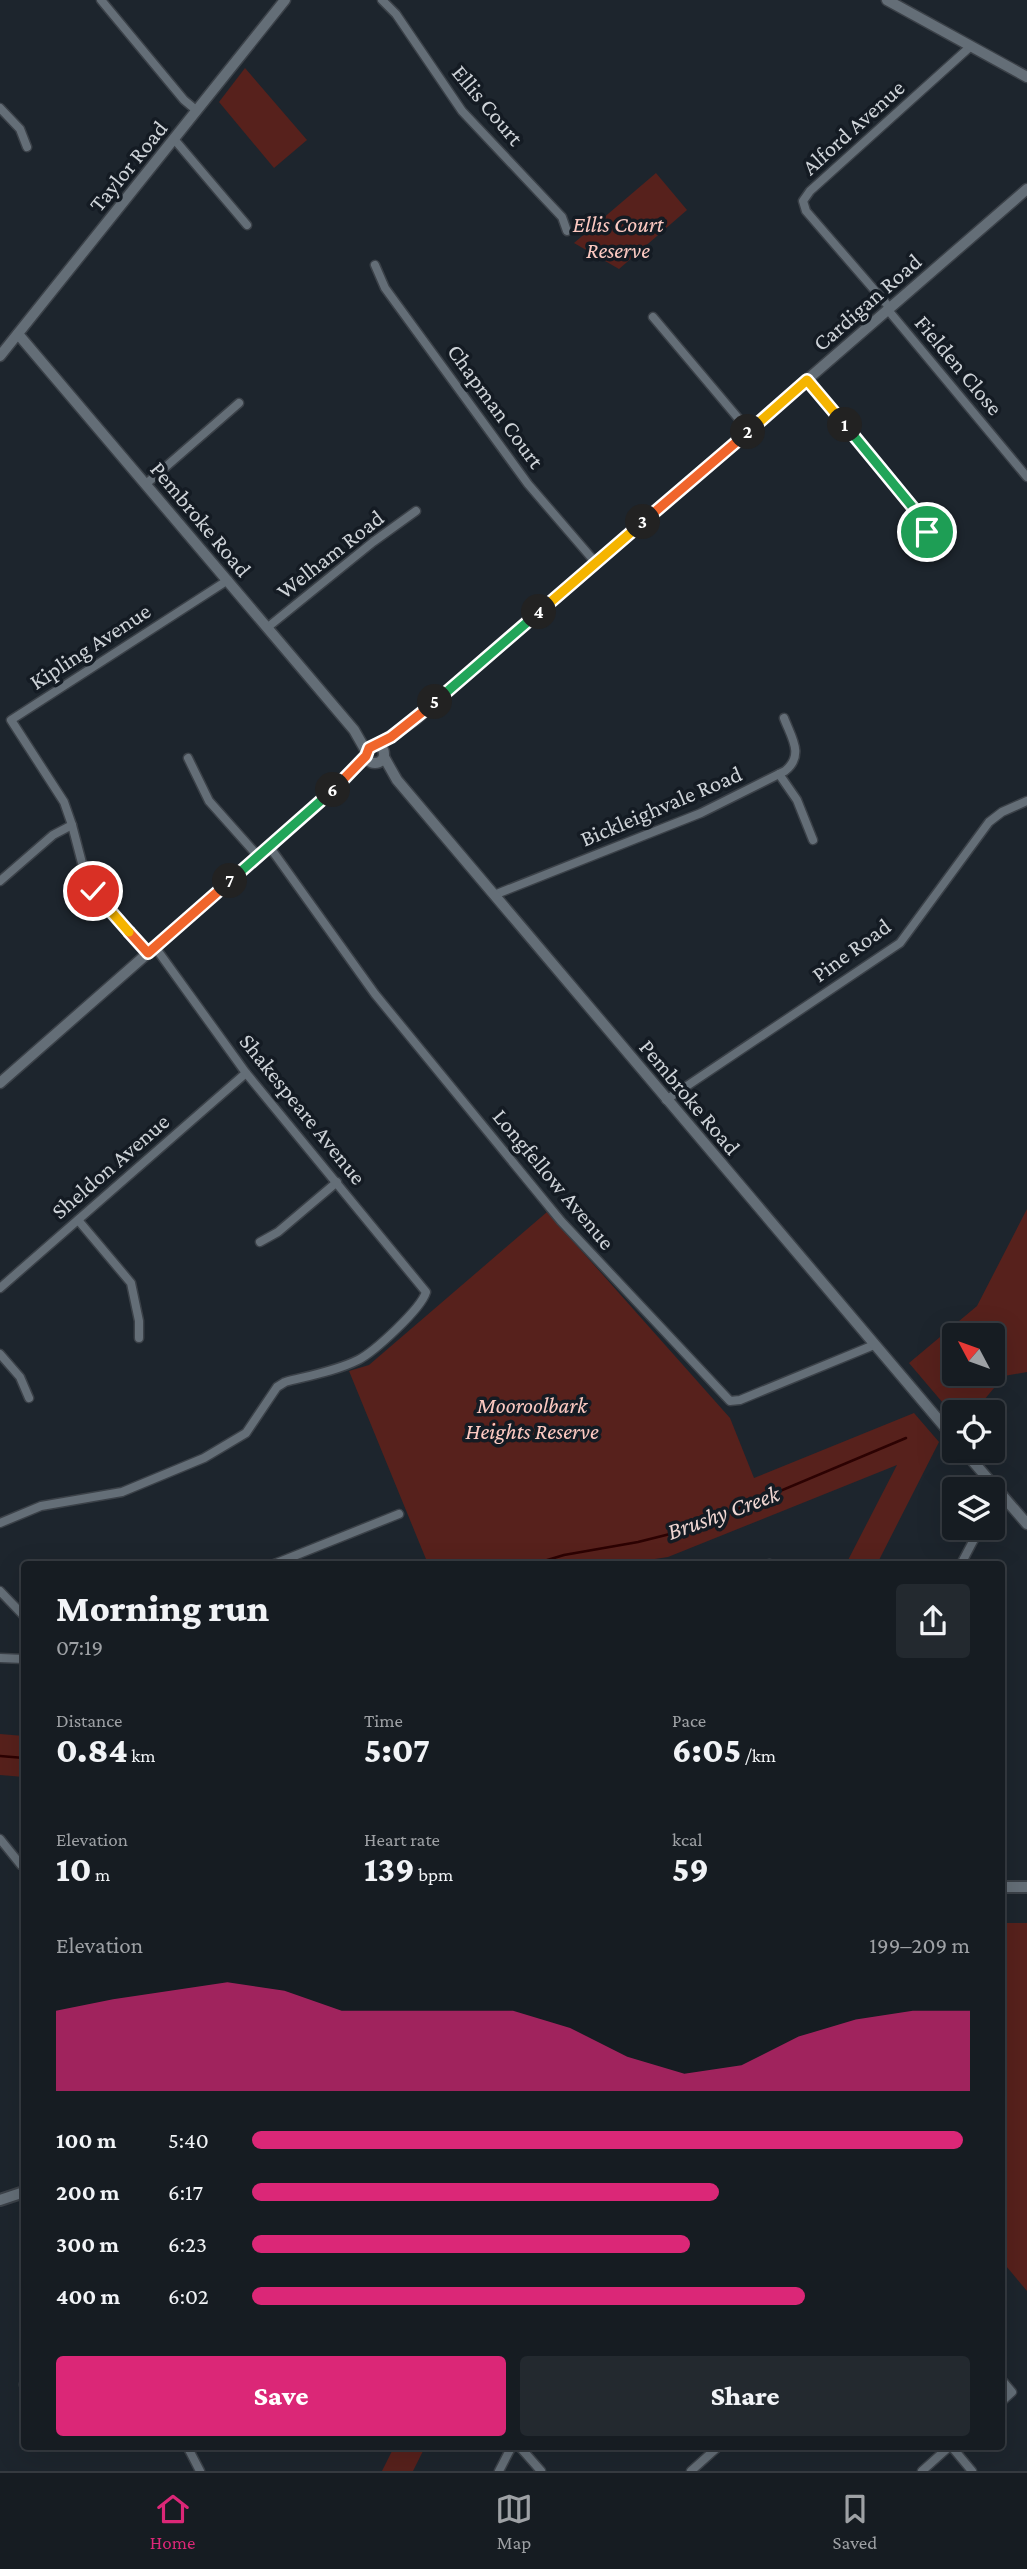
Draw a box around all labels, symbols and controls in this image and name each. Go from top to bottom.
street label: Ellis Court [447,60,529,151]
street label: Alford Avenue [796,74,910,180]
street label: Taylor Road [83,115,173,217]
park label: Ellis Court Reserve [573,211,665,263]
street label: Cardigan Road [808,248,926,356]
street label: Fielden Close [910,310,1008,420]
street label: Chapman Court [442,339,550,474]
pin: 1 [828,408,862,442]
pin: 2 [730,414,766,450]
text: 1 [841,414,848,435]
text: 2 [743,421,752,442]
street label: Pembroke Road [145,456,257,582]
pin [897,502,957,562]
street label: Welham Road [271,504,389,604]
pin: 3 [626,504,660,540]
text: 3 [638,511,647,532]
icon: arrive [908,513,946,551]
pin: 4 [522,594,556,630]
street label: Kipling Avenue [25,597,155,695]
text: 4 [533,601,544,622]
pin: 5 [418,684,452,720]
text: 5 [430,691,439,712]
street label: Bickleighvale Road [576,760,746,852]
pin: 6 [316,772,350,808]
text: 6 [327,779,338,800]
pin [63,861,123,921]
pin: 7 [212,864,247,898]
text: 7 [225,870,234,891]
icon: check [74,872,112,910]
street label: Pine Road [807,913,895,987]
street label: Shakespeare Avenue [234,1028,372,1190]
street label: Pembroke Road [634,1034,746,1160]
street label: Longfellow Avenue [488,1103,620,1255]
street label: Sheldon Avenue [46,1108,174,1224]
north arrow [942,1323,1004,1386]
map controls [942,1323,1005,1540]
park label: Mooroolbark Heights Reserve [465,1392,599,1444]
button: locate [942,1400,1005,1463]
button: layers [942,1477,1005,1540]
water label: Brushy Creek [663,1479,784,1545]
button: share [896,1584,970,1658]
text: Morning run [56,1587,269,1629]
text: 07:19 [56,1634,103,1660]
text: Distance [56,1710,122,1731]
text: Time [364,1710,403,1731]
text: Pace [672,1710,706,1731]
text: 0.84 [56,1731,128,1770]
text: 5:07 [364,1731,430,1770]
text: 6:05 [672,1731,741,1770]
text: km [128,1745,156,1766]
text: /km [741,1745,776,1766]
text: Elevation [56,1829,128,1850]
text: Heart rate [364,1829,440,1850]
text: kcal [672,1829,703,1850]
text: 10 [56,1850,92,1889]
text: 139 [364,1850,415,1889]
text: 59 [672,1850,709,1889]
text: m [92,1864,110,1885]
text: bpm [415,1864,453,1885]
text: Elevation [56,1932,143,1958]
text: 199–209 m [869,1932,970,1958]
text: 100 m [56,2127,116,2153]
text: 5:40 [168,2127,209,2153]
text: 200 m [56,2179,120,2205]
text: 6:17 [168,2179,203,2205]
text: 300 m [56,2231,119,2257]
text: 6:23 [168,2231,207,2257]
text: 400 m [56,2283,120,2309]
text: 6:02 [168,2283,209,2309]
button: Save [56,2356,506,2436]
button: Share [520,2356,970,2436]
tab: Home [150,2490,195,2553]
tab: Map [495,2490,533,2553]
tab: Saved [833,2490,877,2553]

